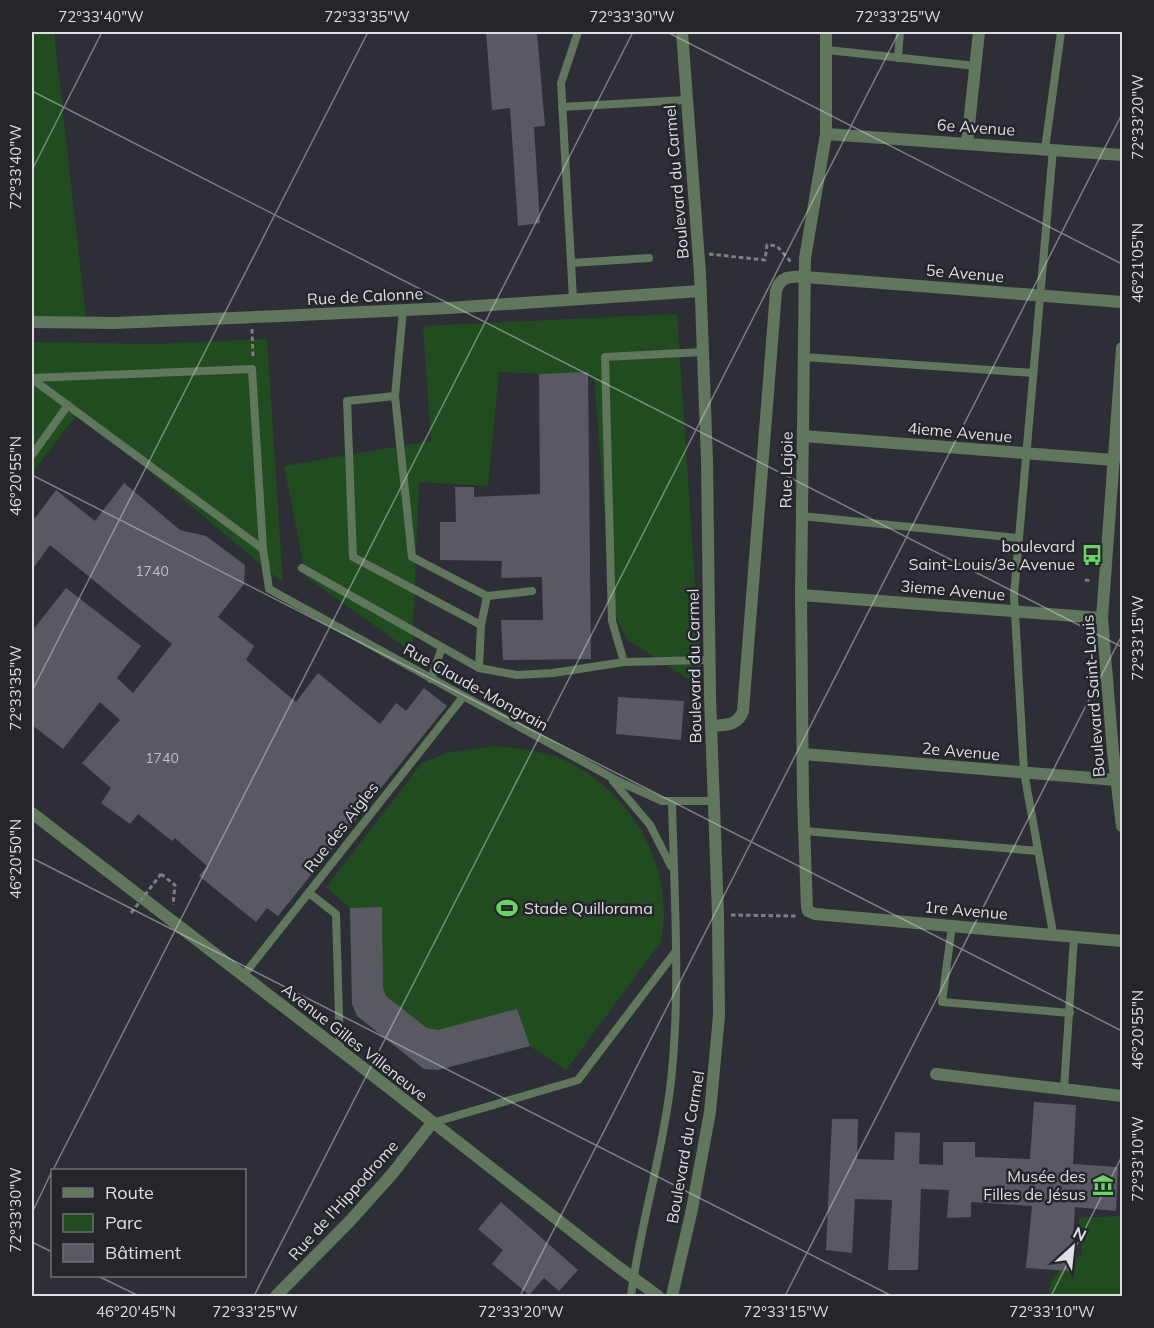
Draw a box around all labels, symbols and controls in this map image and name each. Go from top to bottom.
text: 72°33'40"W [58,7,144,26]
text: 72°33'35"W [324,7,410,26]
text: 72°33'30"W [589,7,675,26]
text: 72°33'25"W [855,7,941,26]
text: 72°33'20"W [1128,74,1147,160]
street label: Boulevard du Carmel [659,104,693,260]
street label: 6e Avenue [936,114,1016,140]
text: 72°33'40"W [6,124,25,210]
text: 46°21'05"N [1128,223,1147,303]
street label: 5e Avenue [925,260,1005,286]
street label: Rue de Calonne [306,283,424,309]
street label: 4ieme Avenue [907,417,1013,447]
street label: Rue Lajoie [775,431,797,509]
text: 46°20'55"N [6,436,25,516]
place label: boulevard Saint-Louis/3e Avenue [908,536,1075,574]
bus stop icon: boulevard Saint-Louis/3e Avenue [1080,543,1104,567]
house number: 1740 [135,562,169,580]
street label: 3ieme Avenue [900,575,1006,605]
street label: Boulevard du Carmel [683,588,705,744]
text: 72°33'15"W [1128,595,1147,681]
street label: Boulevard Saint-Louis [1077,614,1109,778]
street label: Rue Claude-Mongrain [400,639,552,735]
text: 72°33'35"W [6,645,25,731]
street label: 2e Avenue [921,738,1001,764]
house number: 1740 [145,749,179,767]
street label: Rue des Aigles [299,778,383,876]
text: 46°20'50"N [6,819,25,899]
sports icon: Stade Quillorama [495,896,519,920]
street label: 1re Avenue [923,896,1009,924]
place label: Stade Quillorama [524,898,653,918]
street label: Avenue Gilles Villeneuve [278,979,432,1105]
text: 46°20'55"N [1128,990,1147,1070]
street label: Boulevard du Carmel [662,1069,708,1225]
text: 72°33'10"W [1128,1116,1147,1202]
street label: Rue de l'Hippodrome [284,1136,402,1264]
place label: Musée des Filles de Jésus [983,1166,1086,1204]
text: 72°33'30"W [6,1167,25,1253]
legend [51,1169,246,1277]
museum icon: Musée des Filles de Jésus [1091,1173,1115,1197]
text: Route [105,1181,154,1204]
text: Parc [105,1211,143,1234]
north arrow [1043,1217,1103,1277]
text: N [1070,1222,1090,1245]
text: Bâtiment [105,1241,181,1264]
text: 46°20'45"N [96,1302,176,1321]
text: 72°33'25"W [212,1302,298,1321]
text: 72°33'20"W [478,1302,564,1321]
text: 72°33'15"W [743,1302,829,1321]
text: 72°33'10"W [1009,1302,1095,1321]

